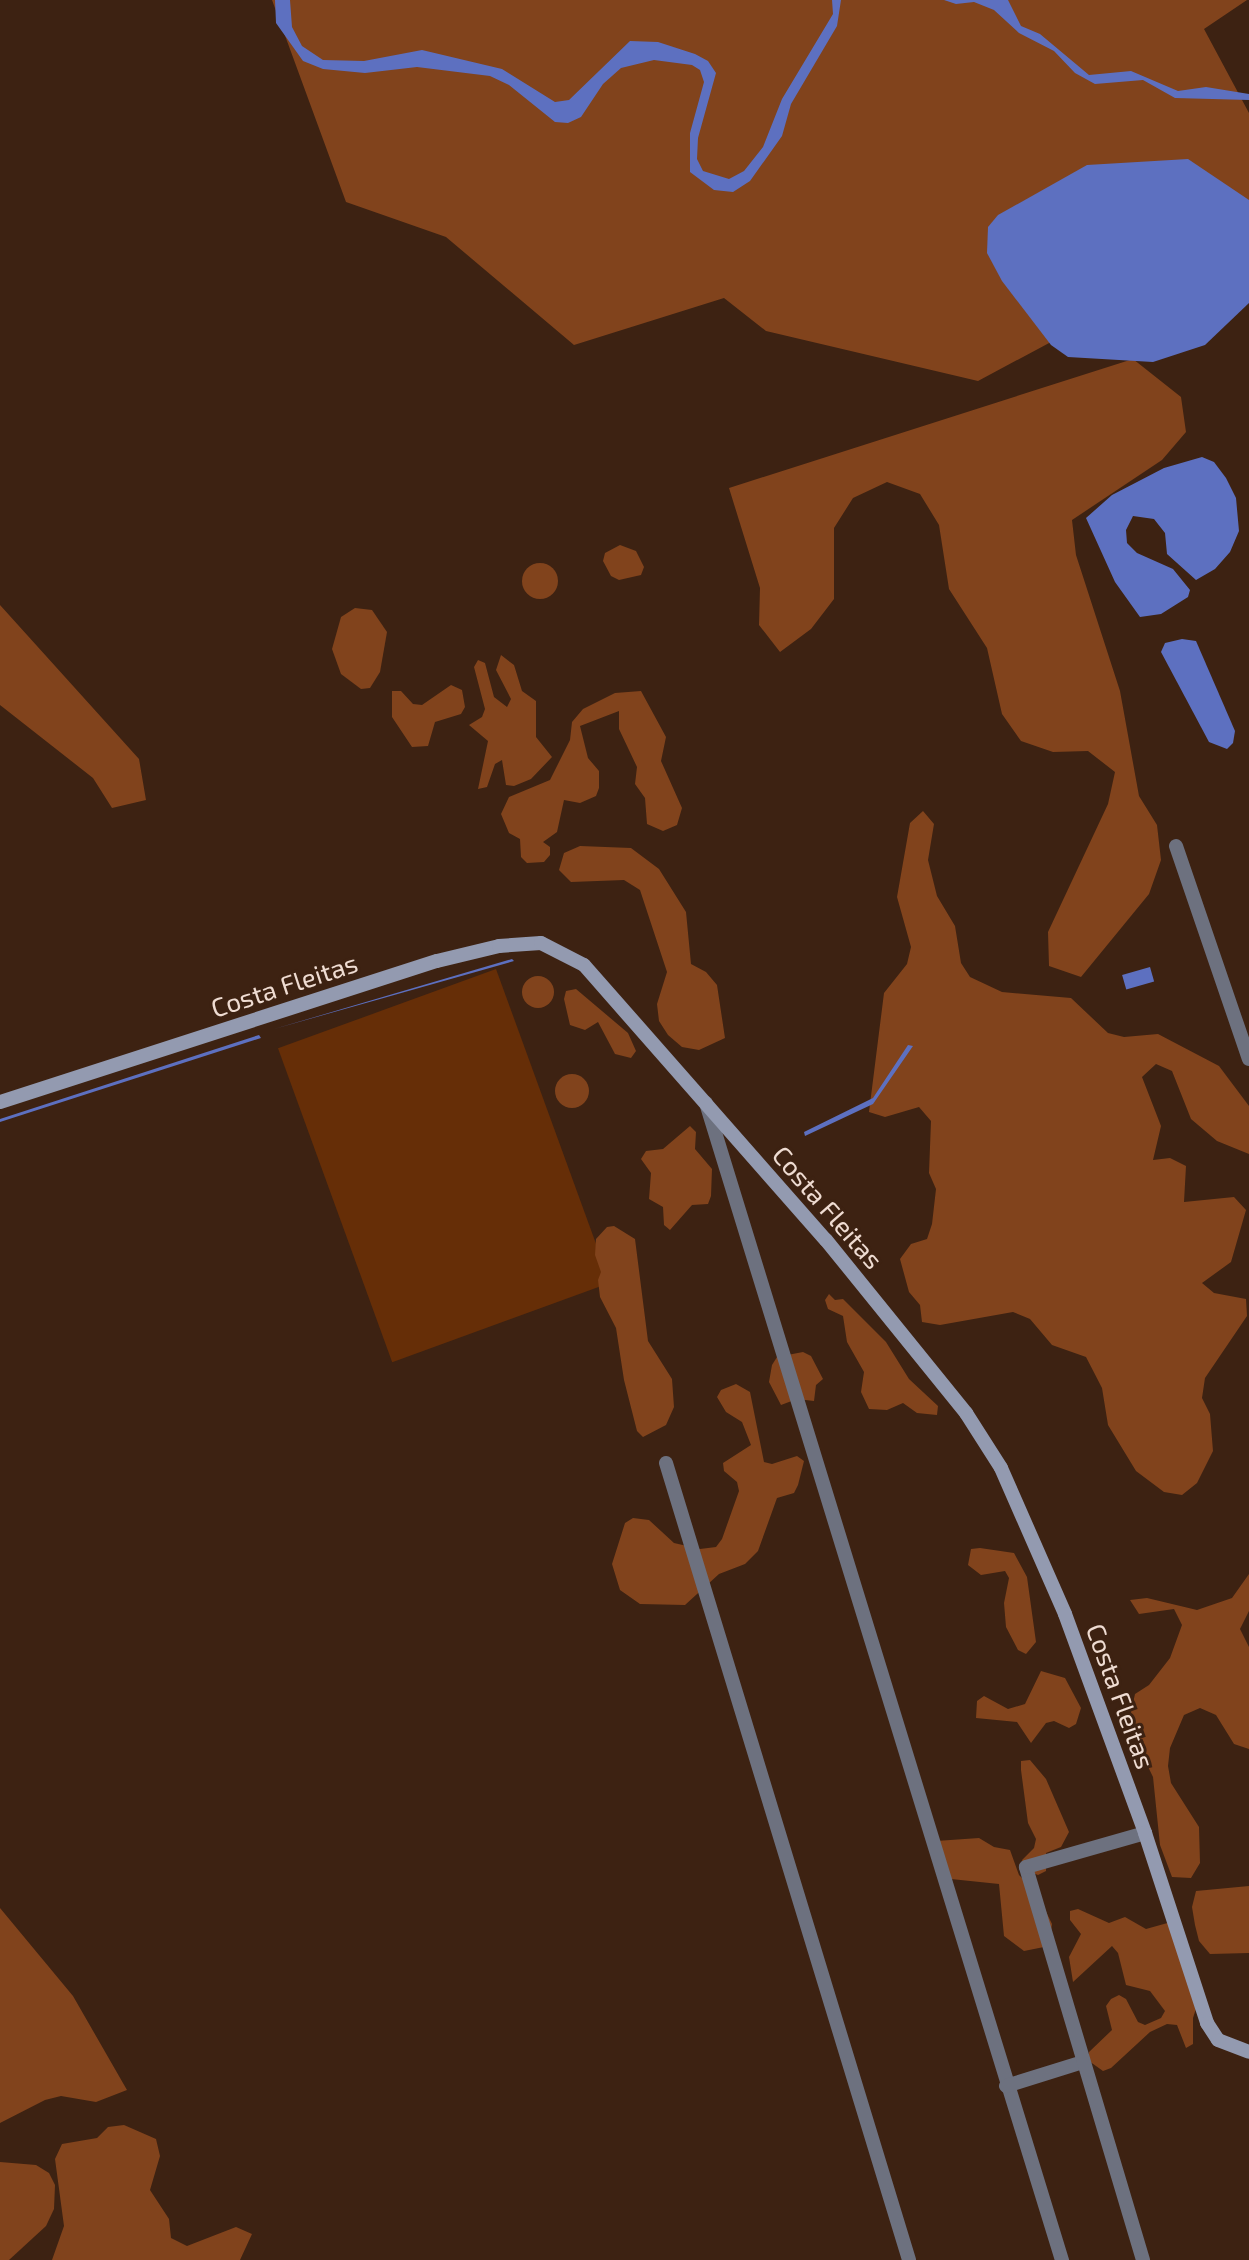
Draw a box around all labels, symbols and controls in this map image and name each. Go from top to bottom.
street label: Costa Fleitas [207,947,361,1023]
street label: Costa Fleitas [766,1139,890,1275]
street label: Costa Fleitas [1080,1619,1162,1773]

